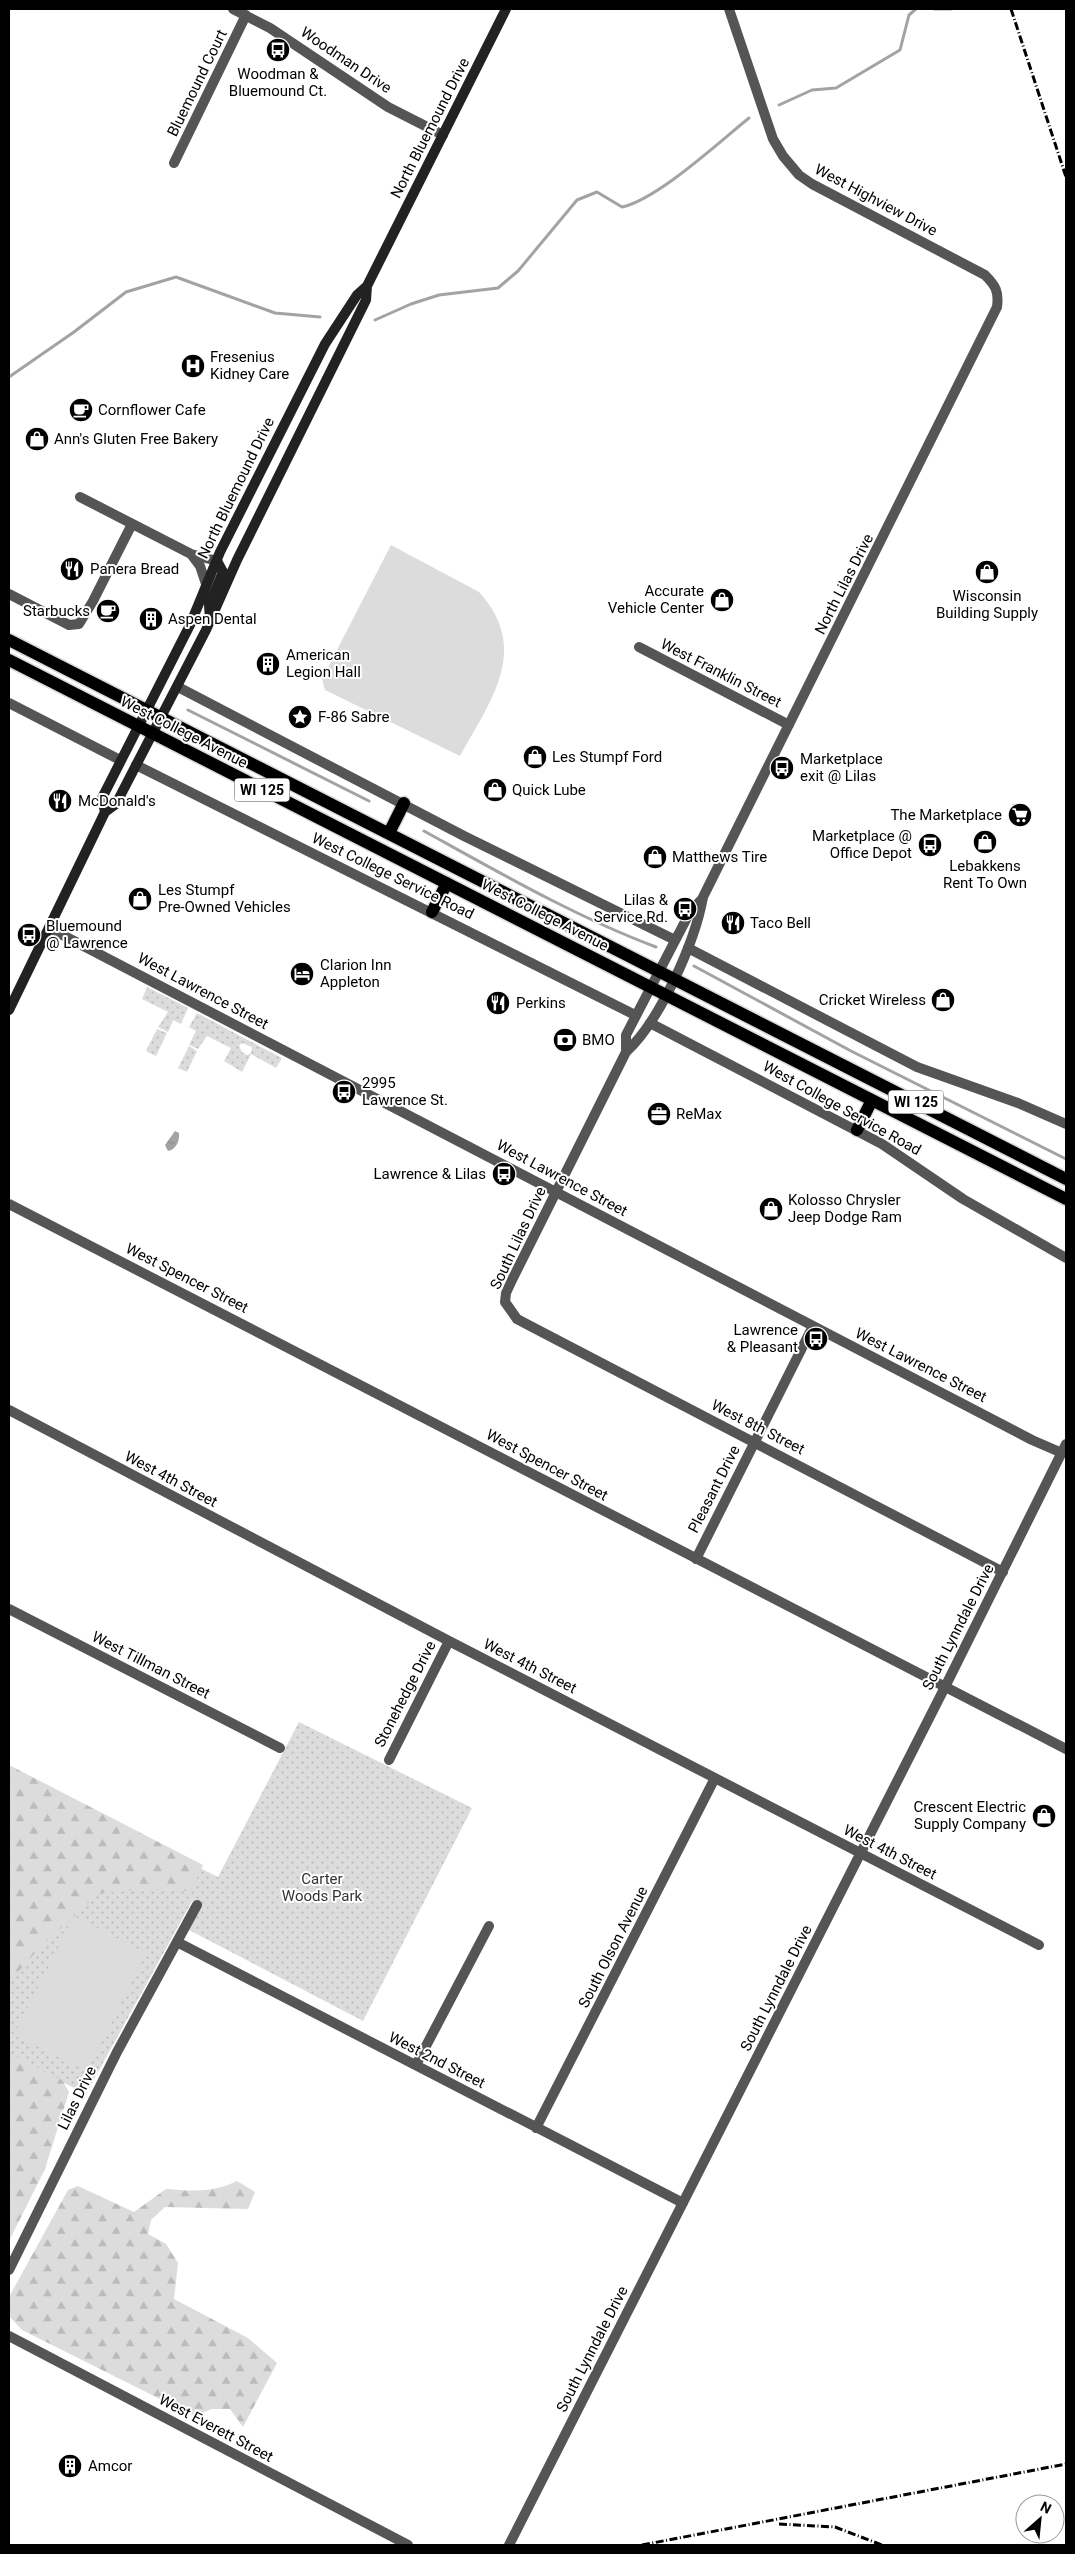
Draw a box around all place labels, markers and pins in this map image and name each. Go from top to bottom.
bus stop icon: Woodman & Bluemound Ct. [265,37,291,63]
place label: Woodman & Bluemound Ct. [229,65,327,100]
place label: Fresenius Kidney Care [210,348,289,383]
hospital icon: Fresenius Kidney Care [180,353,206,379]
cafe icon: Cornflower Cafe [68,397,94,423]
place label: Cornflower Cafe [98,401,206,419]
shop icon: Ann's Gluten Free Bakery [24,426,50,452]
place label: Ann's Gluten Free Bakery [54,430,218,448]
restaurant icon: Panera Bread [59,556,85,582]
shop icon: Wisconsin Building Supply [974,559,1000,585]
place label: Panera Bread [90,560,179,578]
place label: Accurate Vehicle Center [608,582,704,617]
shop icon: Accurate Vehicle Center [709,587,735,613]
place label: Wisconsin Building Supply [936,587,1038,622]
cafe icon: Starbucks [95,598,121,624]
place label: Starbucks [23,602,90,620]
building icon: Aspen Dental [138,606,164,632]
place label: Aspen Dental [168,610,257,628]
place label: American Legion Hall [286,646,361,681]
building icon: American Legion Hall [255,651,281,677]
place icon: F-86 Sabre [287,704,313,730]
place label: F-86 Sabre [318,708,389,726]
shop icon: Les Stumpf Ford [522,744,548,770]
place label: Les Stumpf Ford [552,748,662,766]
place label: Marketplace exit @ Lilas [800,750,883,785]
bus stop icon: Marketplace exit @ Lilas [769,755,795,781]
shop icon: Quick Lube [482,777,508,803]
place label: Quick Lube [512,781,586,799]
restaurant icon: McDonald's [47,788,73,814]
place label: McDonald's [78,792,156,810]
supermarket icon: The Marketplace [1007,802,1033,828]
place label: The Marketplace [890,806,1002,824]
place label: Marketplace @ Office Depot [812,827,912,862]
shop icon: Lebakkens Rent To Own [972,829,998,855]
bus stop icon: Marketplace @ Office Depot [917,832,943,858]
shop icon: Matthews Tire [642,844,668,870]
place label: Matthews Tire [672,848,767,866]
place label: Lebakkens Rent To Own [943,857,1027,892]
place label: Les Stumpf Pre-Owned Vehicles [158,881,291,916]
shop icon: Les Stumpf Pre-Owned Vehicles [127,886,153,912]
place label: Lilas & Service Rd. [594,891,669,926]
bus stop icon: Lilas & Service Rd. [672,896,698,922]
restaurant icon: Taco Bell [720,910,746,936]
place label: Taco Bell [750,914,811,932]
place label: Bluemound @ Lawrence [46,917,128,952]
bus stop icon: Bluemound @ Lawrence [16,922,42,948]
place label: Clarion Inn Appleton [320,956,392,991]
hotel icon: Clarion Inn Appleton [289,961,315,987]
shop icon: Cricket Wireless [930,987,956,1013]
restaurant icon: Perkins [485,990,511,1016]
place label: Cricket Wireless [819,991,926,1009]
place label: Perkins [516,994,566,1012]
bank icon: BMO [552,1027,578,1053]
place label: BMO [582,1031,615,1049]
place label: 2995 Lawrence St. [362,1074,448,1109]
bus stop icon: 2995 Lawrence St. [331,1079,357,1105]
office icon: ReMax [646,1101,672,1127]
place label: ReMax [676,1105,722,1123]
bus stop icon: Lawrence & Lilas [491,1161,517,1187]
place label: Lawrence & Lilas [373,1165,486,1183]
place label: Kolosso Chrysler Jeep Dodge Ram [788,1191,902,1226]
shop icon: Kolosso Chrysler Jeep Dodge Ram [758,1196,784,1222]
place label: Lawrence & Pleasant [727,1321,798,1356]
bus stop icon: Lawrence & Pleasant [803,1326,829,1352]
place label: Crescent Electric Supply Company [913,1798,1026,1833]
shop icon: Crescent Electric Supply Company [1031,1803,1057,1829]
building icon: Amcor [57,2453,83,2479]
place label: Amcor [88,2457,132,2475]

